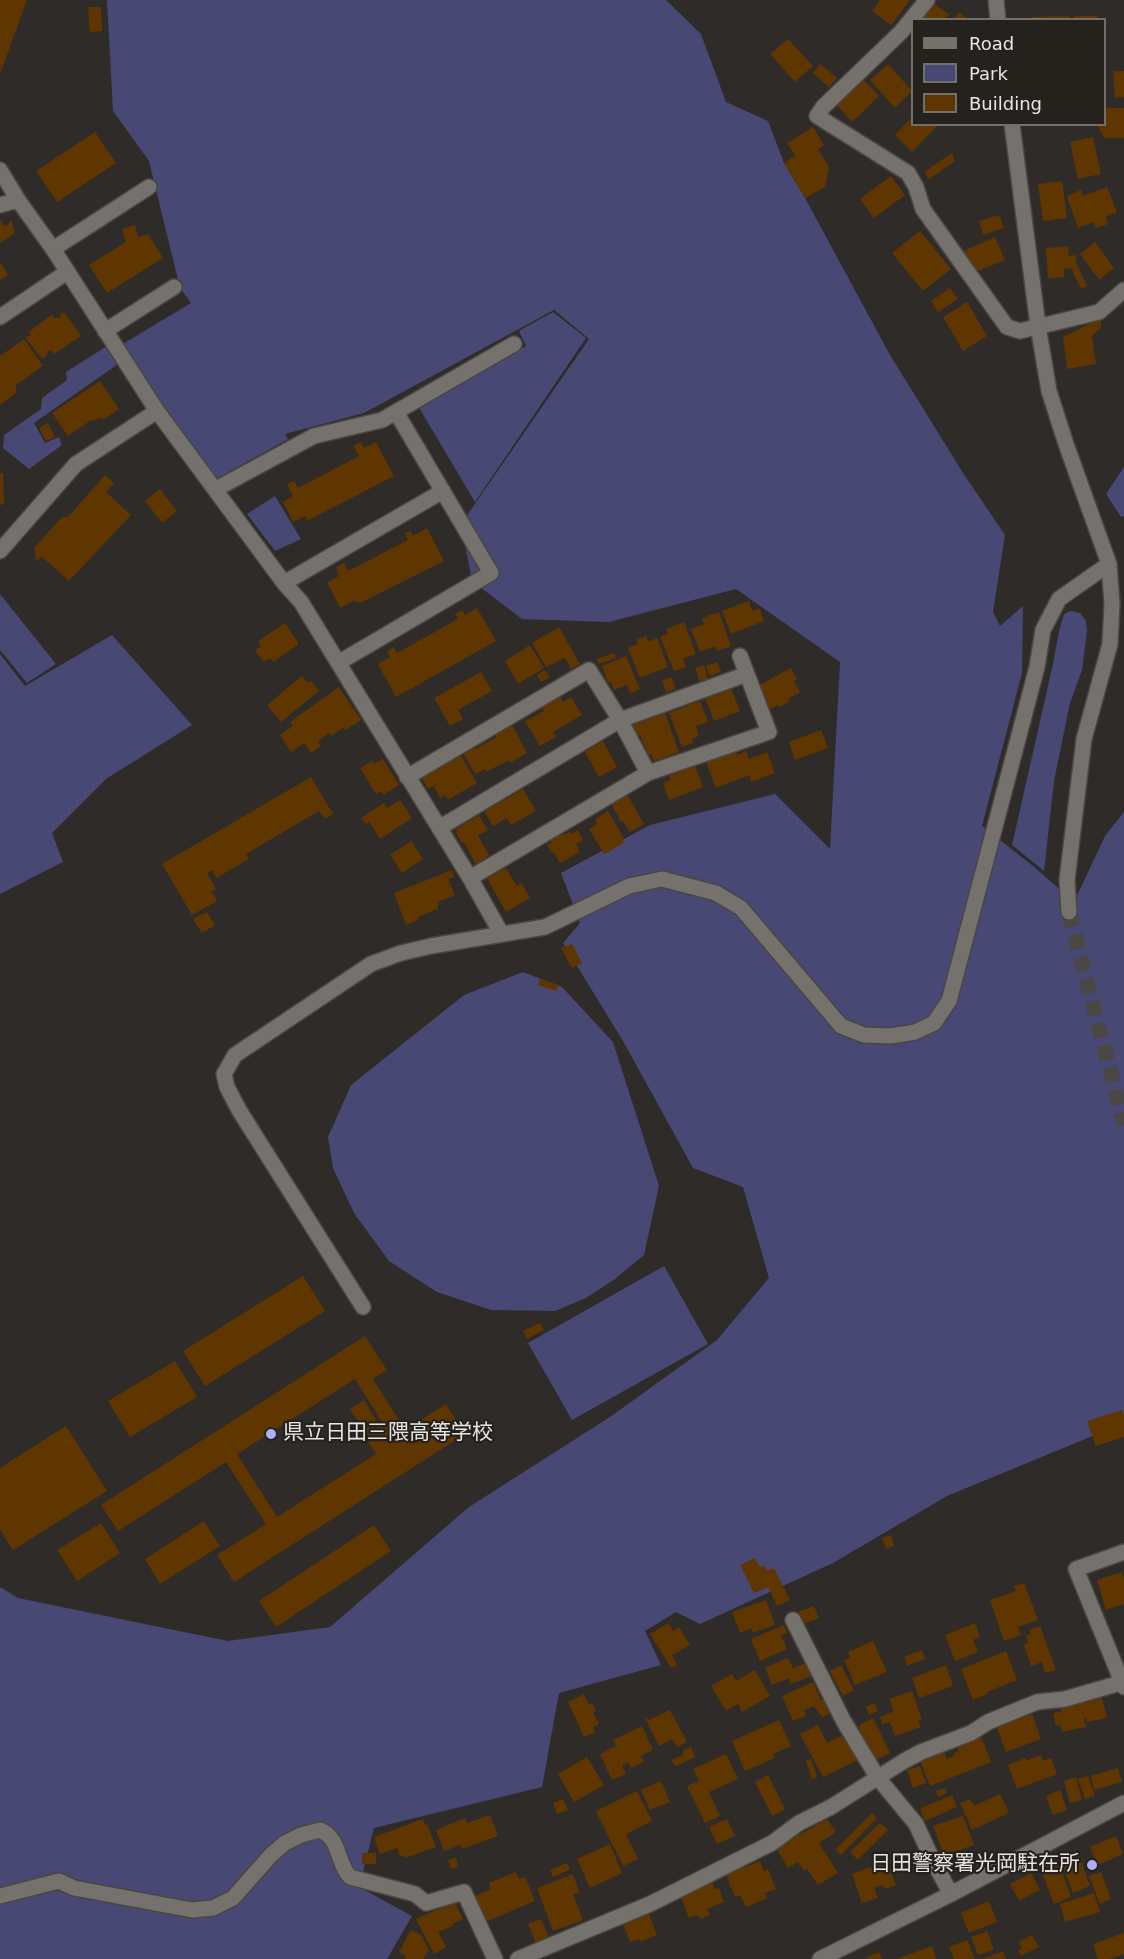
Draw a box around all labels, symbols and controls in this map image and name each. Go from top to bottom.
legend [911,18,1106,126]
text: Road [969,33,1014,54]
text: Park [969,63,1008,84]
text: Building [969,93,1042,114]
place label: 県立日田三隈高等学校 [283,1421,493,1447]
marker: 県立日田三隈高等学校 [264,1427,278,1441]
place label: 日田警察署光岡駐在所 [870,1852,1080,1878]
marker: 日田警察署光岡駐在所 [1085,1858,1099,1872]

